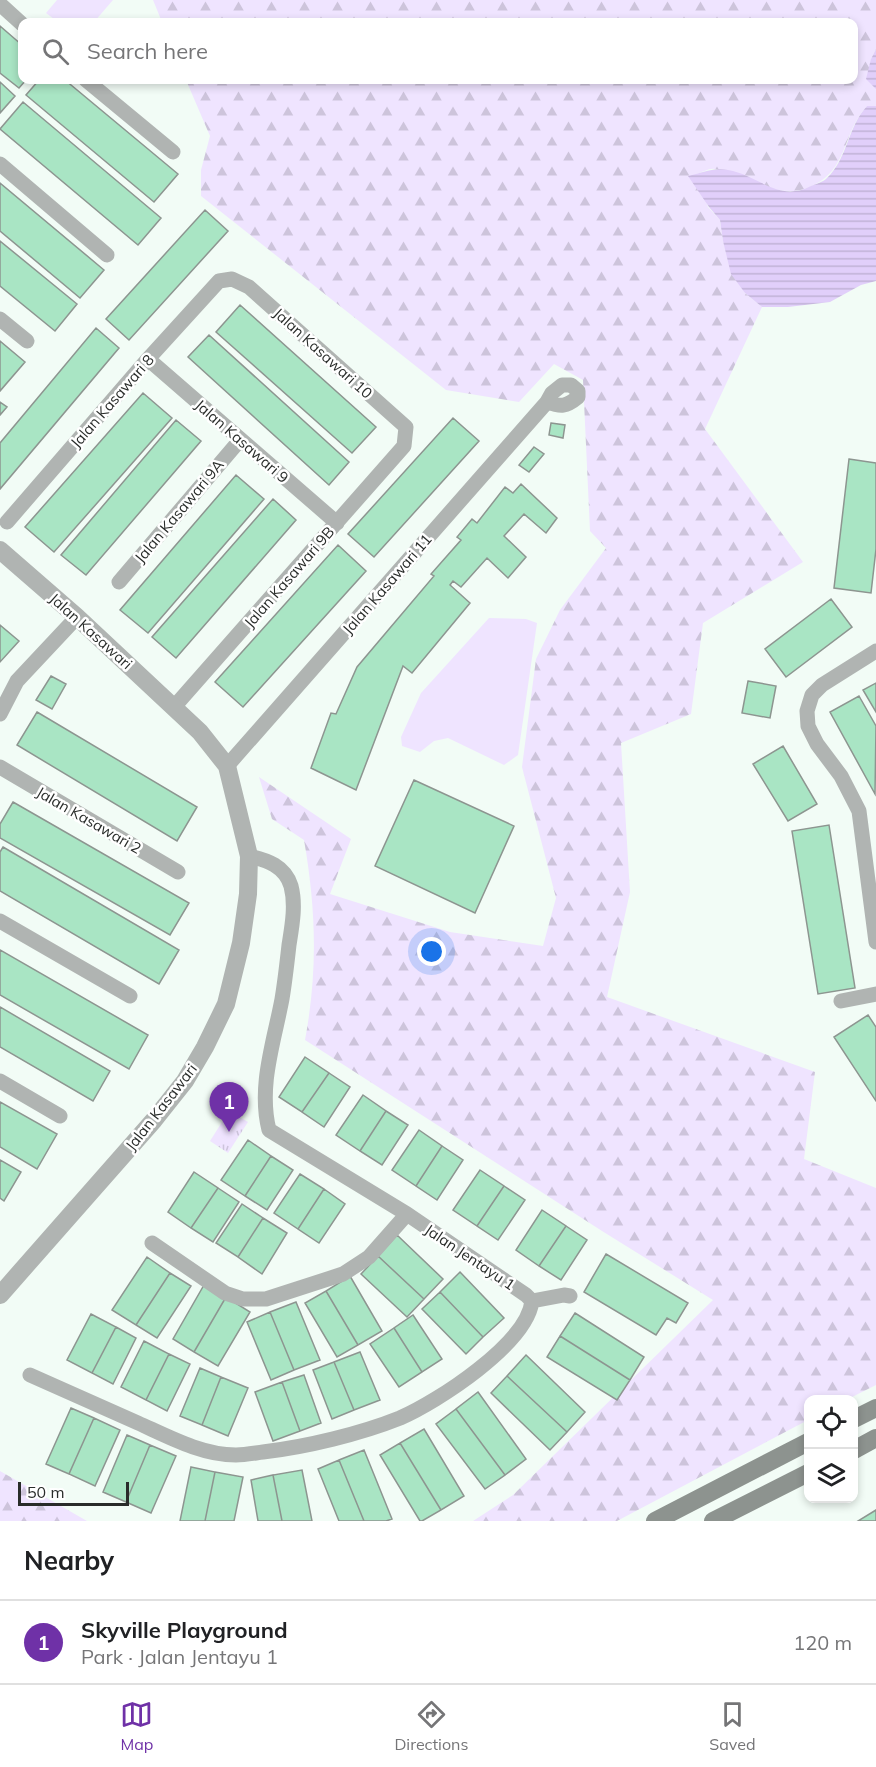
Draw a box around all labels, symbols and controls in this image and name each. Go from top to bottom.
search box [18,18,858,84]
icon: search [39,35,72,68]
text: Search here [87,37,208,65]
street label: Jalan Kasawari 10 [269,303,377,403]
street label: Jalan Kasawari 8 [66,350,158,452]
street label: Jalan Kasawari 9 [191,395,293,487]
street label: Jalan Kasawari 9A [130,456,228,566]
street label: Jalan Kasawari 9B [240,522,338,632]
street label: Jalan Kasawari 11 [338,530,436,638]
street label: Jalan Kasawari [46,589,136,673]
street label: Jalan Kasawari 2 [33,782,145,858]
your location [417,937,446,966]
street label: Jalan Kasawari [121,1060,201,1154]
pin: 1 [210,1082,248,1132]
street label: Jalan Jentayu 1 [421,1220,519,1294]
map controls [804,1395,858,1503]
button: locate [804,1395,858,1449]
button: layers [804,1449,858,1503]
scale bar [18,1479,129,1506]
text: 50 m [27,1482,64,1502]
text: Nearby [24,1544,114,1577]
text: Skyville Playground [81,1616,288,1644]
text: 1 [38,1630,50,1655]
text: 120 m [793,1630,852,1655]
text: Park · Jalan Jentayu 1 [81,1644,278,1669]
tab: Map [120,1698,153,1754]
tab: Directions [394,1698,468,1754]
tab: Saved [709,1698,756,1754]

